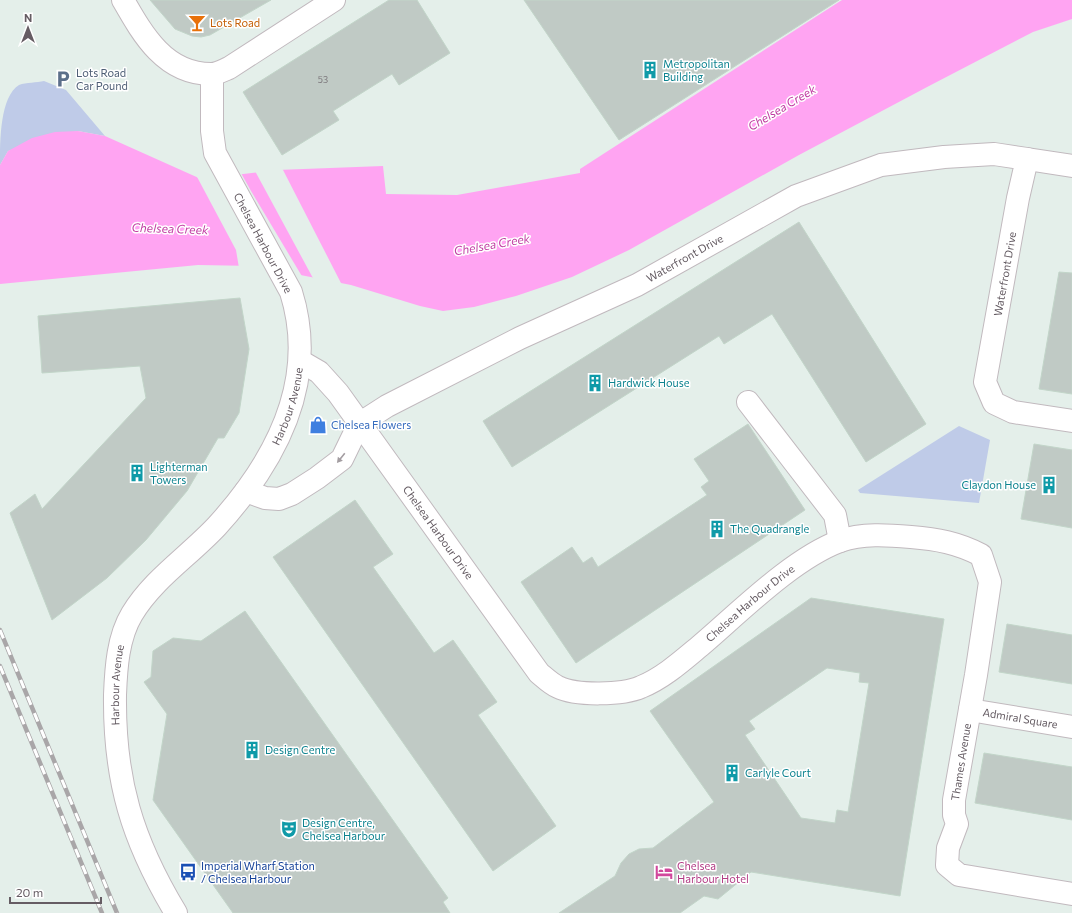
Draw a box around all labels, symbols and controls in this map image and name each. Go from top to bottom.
north arrow [8,8,48,48]
text: N [24,11,32,24]
bar icon: Lots Road [187,13,207,33]
place label: Lots Road [210,16,260,29]
place label: Metropolitan Building [663,57,730,83]
building icon: Metropolitan Building [640,60,660,80]
place label: Lots Road Car Pound [76,66,128,92]
parking icon: Lots Road Car Pound [53,69,73,89]
house number: 53 [318,74,328,85]
water label: Chelsea Creek [745,81,818,133]
street label: Chelsea Harbour Drive [231,190,296,295]
water label: Chelsea Creek [131,220,209,236]
water label: Chelsea Creek [453,230,531,258]
street label: Waterfront Drive [991,230,1018,317]
street label: Waterfront Drive [644,231,725,284]
street label: Harbour Avenue [269,366,305,447]
building icon: Hardwick House [585,373,605,393]
place label: Hardwick House [608,376,690,389]
shop icon: Chelsea Flowers [308,415,328,435]
place label: Chelsea Flowers [331,418,411,431]
one-way arrow [336,452,345,463]
place label: Lighterman Towers [150,460,208,486]
building icon: Lighterman Towers [127,463,147,483]
building icon: Claydon House [1039,475,1059,495]
place label: Claydon House [961,478,1036,491]
street label: Chelsea Harbour Drive [401,483,477,582]
building icon: The Quadrangle [707,519,727,539]
place label: The Quadrangle [730,522,810,535]
street label: Chelsea Harbour Drive [703,562,797,644]
street label: Harbour Avenue [108,643,126,726]
street label: Admiral Square [982,705,1059,731]
street label: Thames Avenue [948,722,973,802]
building icon: Design Centre [242,740,262,760]
place label: Design Centre [265,743,335,756]
building icon: Carlyle Court [722,763,742,783]
place label: Carlyle Court [745,766,812,779]
place label: Design Centre, Chelsea Harbour [302,816,386,842]
theatre icon: Design Centre, Chelsea Harbour [279,819,299,839]
place label: Imperial Wharf Station / Chelsea Harbour [201,859,315,885]
place label: Chelsea Harbour Hotel [677,859,749,885]
bus stop icon: Imperial Wharf Station / Chelsea Harbour [178,862,198,882]
hotel icon: Chelsea Harbour Hotel [654,862,674,882]
scale bar [10,879,101,905]
text: 20 m [16,885,43,899]

